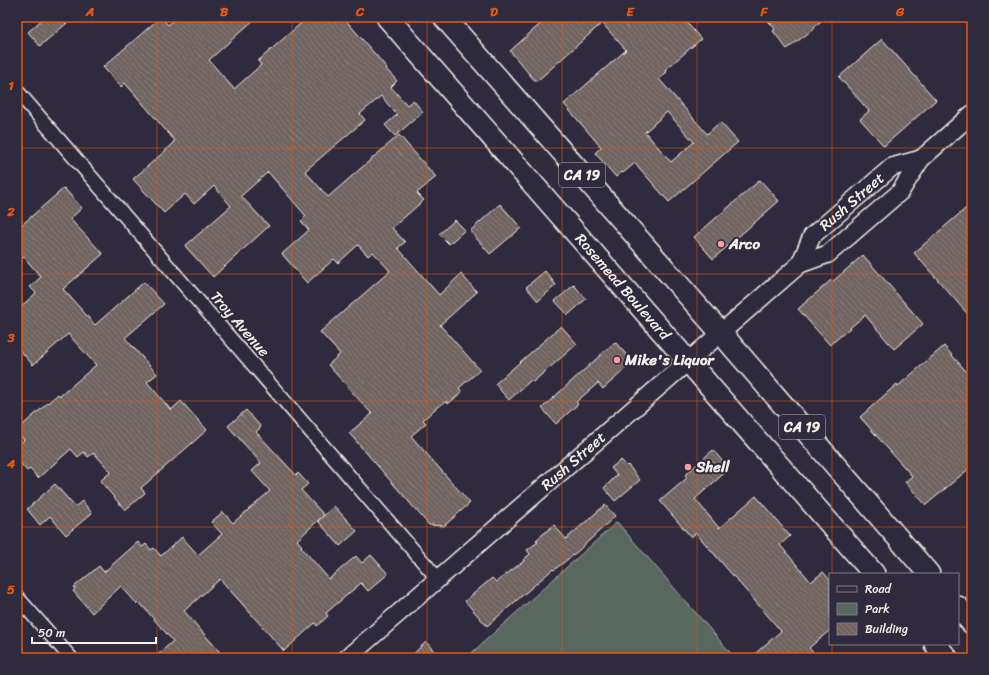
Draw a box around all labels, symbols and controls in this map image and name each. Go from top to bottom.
text: A [85,0,94,23]
text: B [220,0,229,23]
text: C [355,0,365,23]
text: D [490,0,498,23]
text: E [626,0,635,23]
text: F [759,0,768,23]
text: G [895,0,905,23]
text: 1 [8,74,14,97]
road number: CA 19 [559,163,605,187]
street label: Rush Street [813,166,891,237]
text: 2 [6,200,15,223]
street label: Rosemead Boulevard [568,227,678,347]
place label: Arco [728,231,760,257]
marker: Arco [716,239,726,249]
street label: Troy Avenue [204,285,277,363]
text: 3 [6,326,15,349]
place label: Mike's Liquor [624,347,716,373]
marker: Mike's Liquor [612,355,622,365]
road number: CA 19 [779,415,825,439]
street label: Rush Street [535,425,612,497]
text: 4 [6,452,16,475]
place label: Shell [695,454,730,480]
marker: Shell [683,462,693,472]
legend [829,573,959,645]
text: 5 [7,578,15,601]
text: Road [865,578,892,600]
text: Park [865,598,890,620]
text: Building [865,618,908,640]
scale bar [32,619,156,645]
text: 50 m [38,622,65,644]

